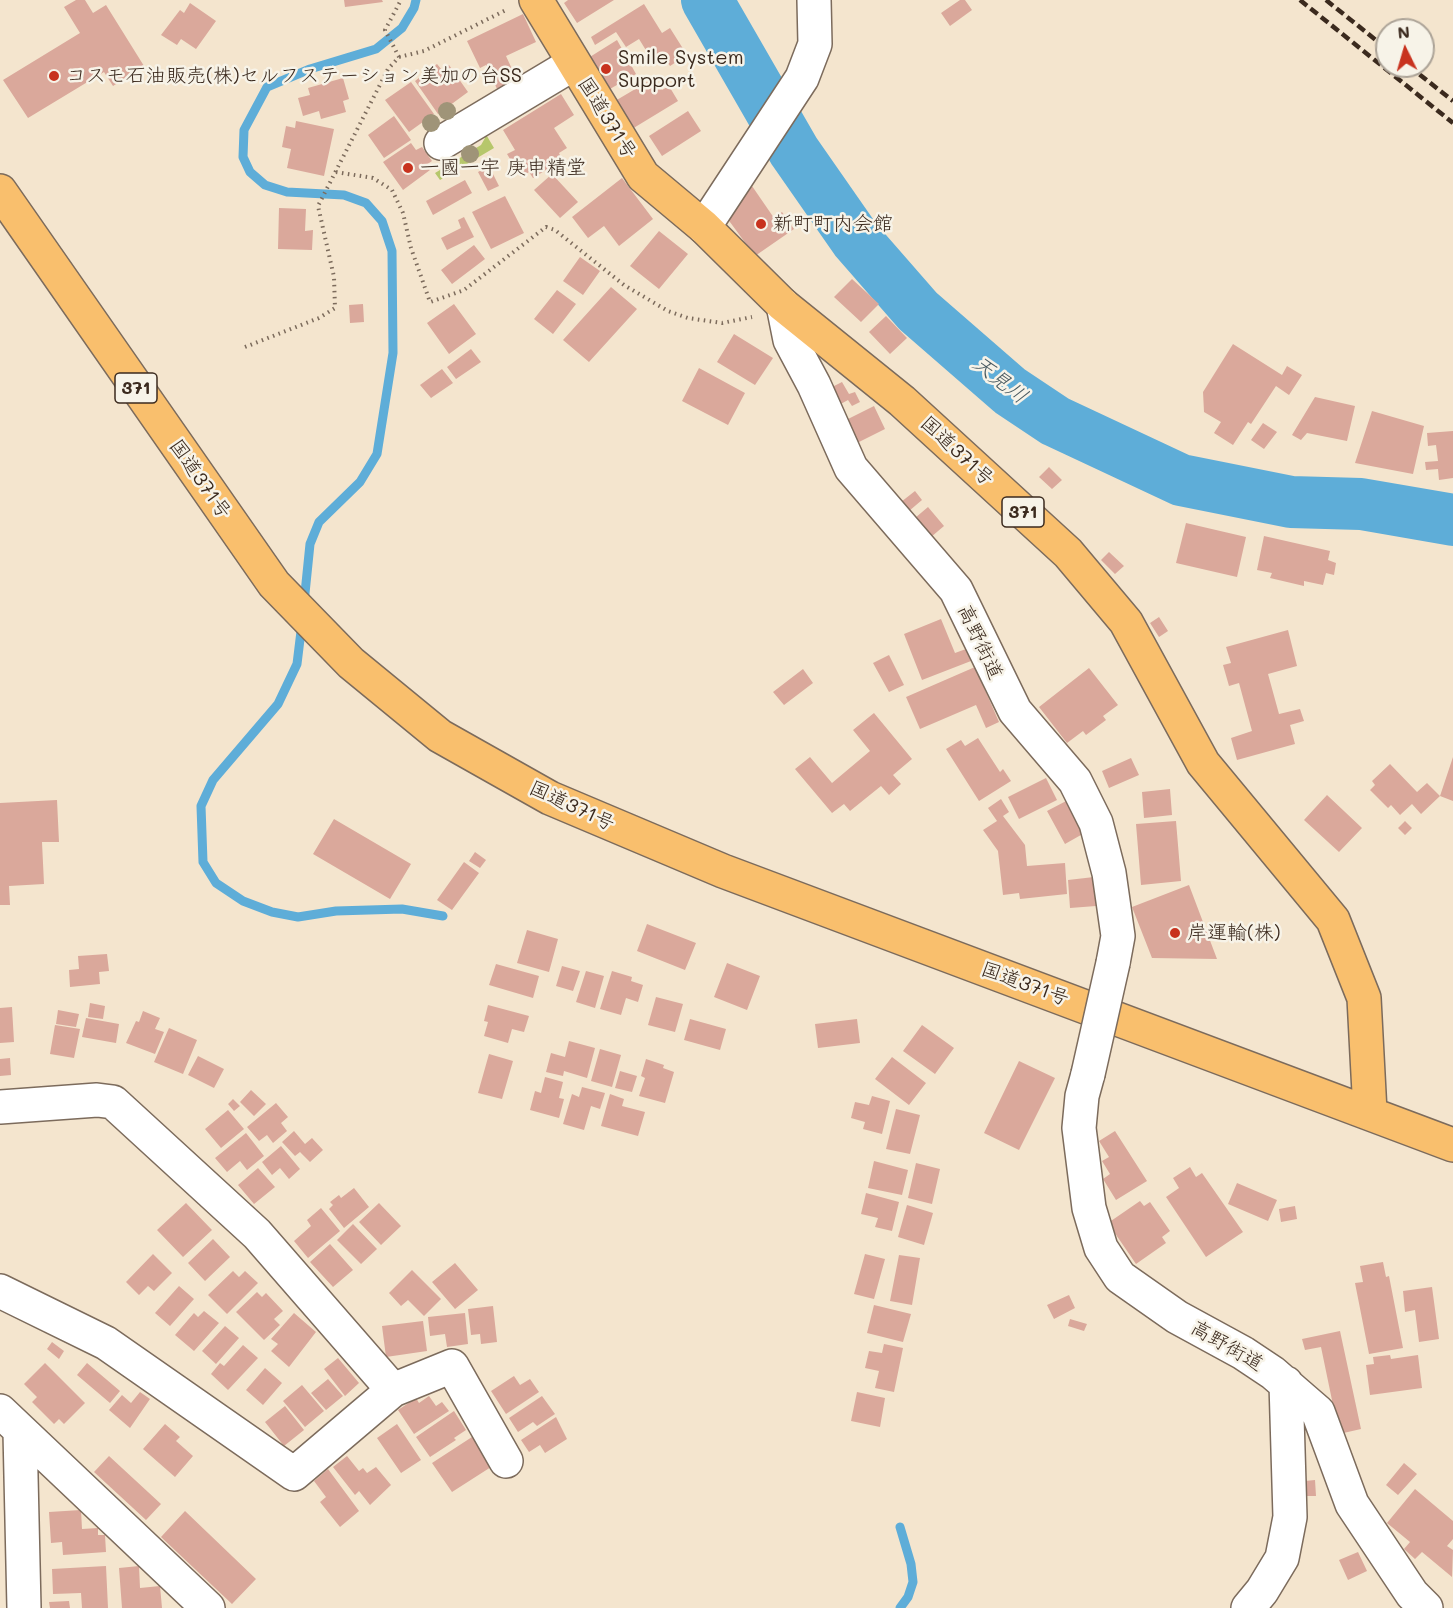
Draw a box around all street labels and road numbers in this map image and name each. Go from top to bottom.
street label: 国道371号 [573,73,641,163]
road number: 371 [115,373,157,403]
street label: 国道371号 [915,411,999,491]
street label: 国道371号 [164,435,236,523]
road number: 371 [1002,497,1044,527]
street label: 高野街道 [952,601,1008,683]
street label: 国道371号 [525,776,619,836]
street label: 国道371号 [978,957,1072,1011]
street label: 高野街道 [1186,1316,1268,1376]

